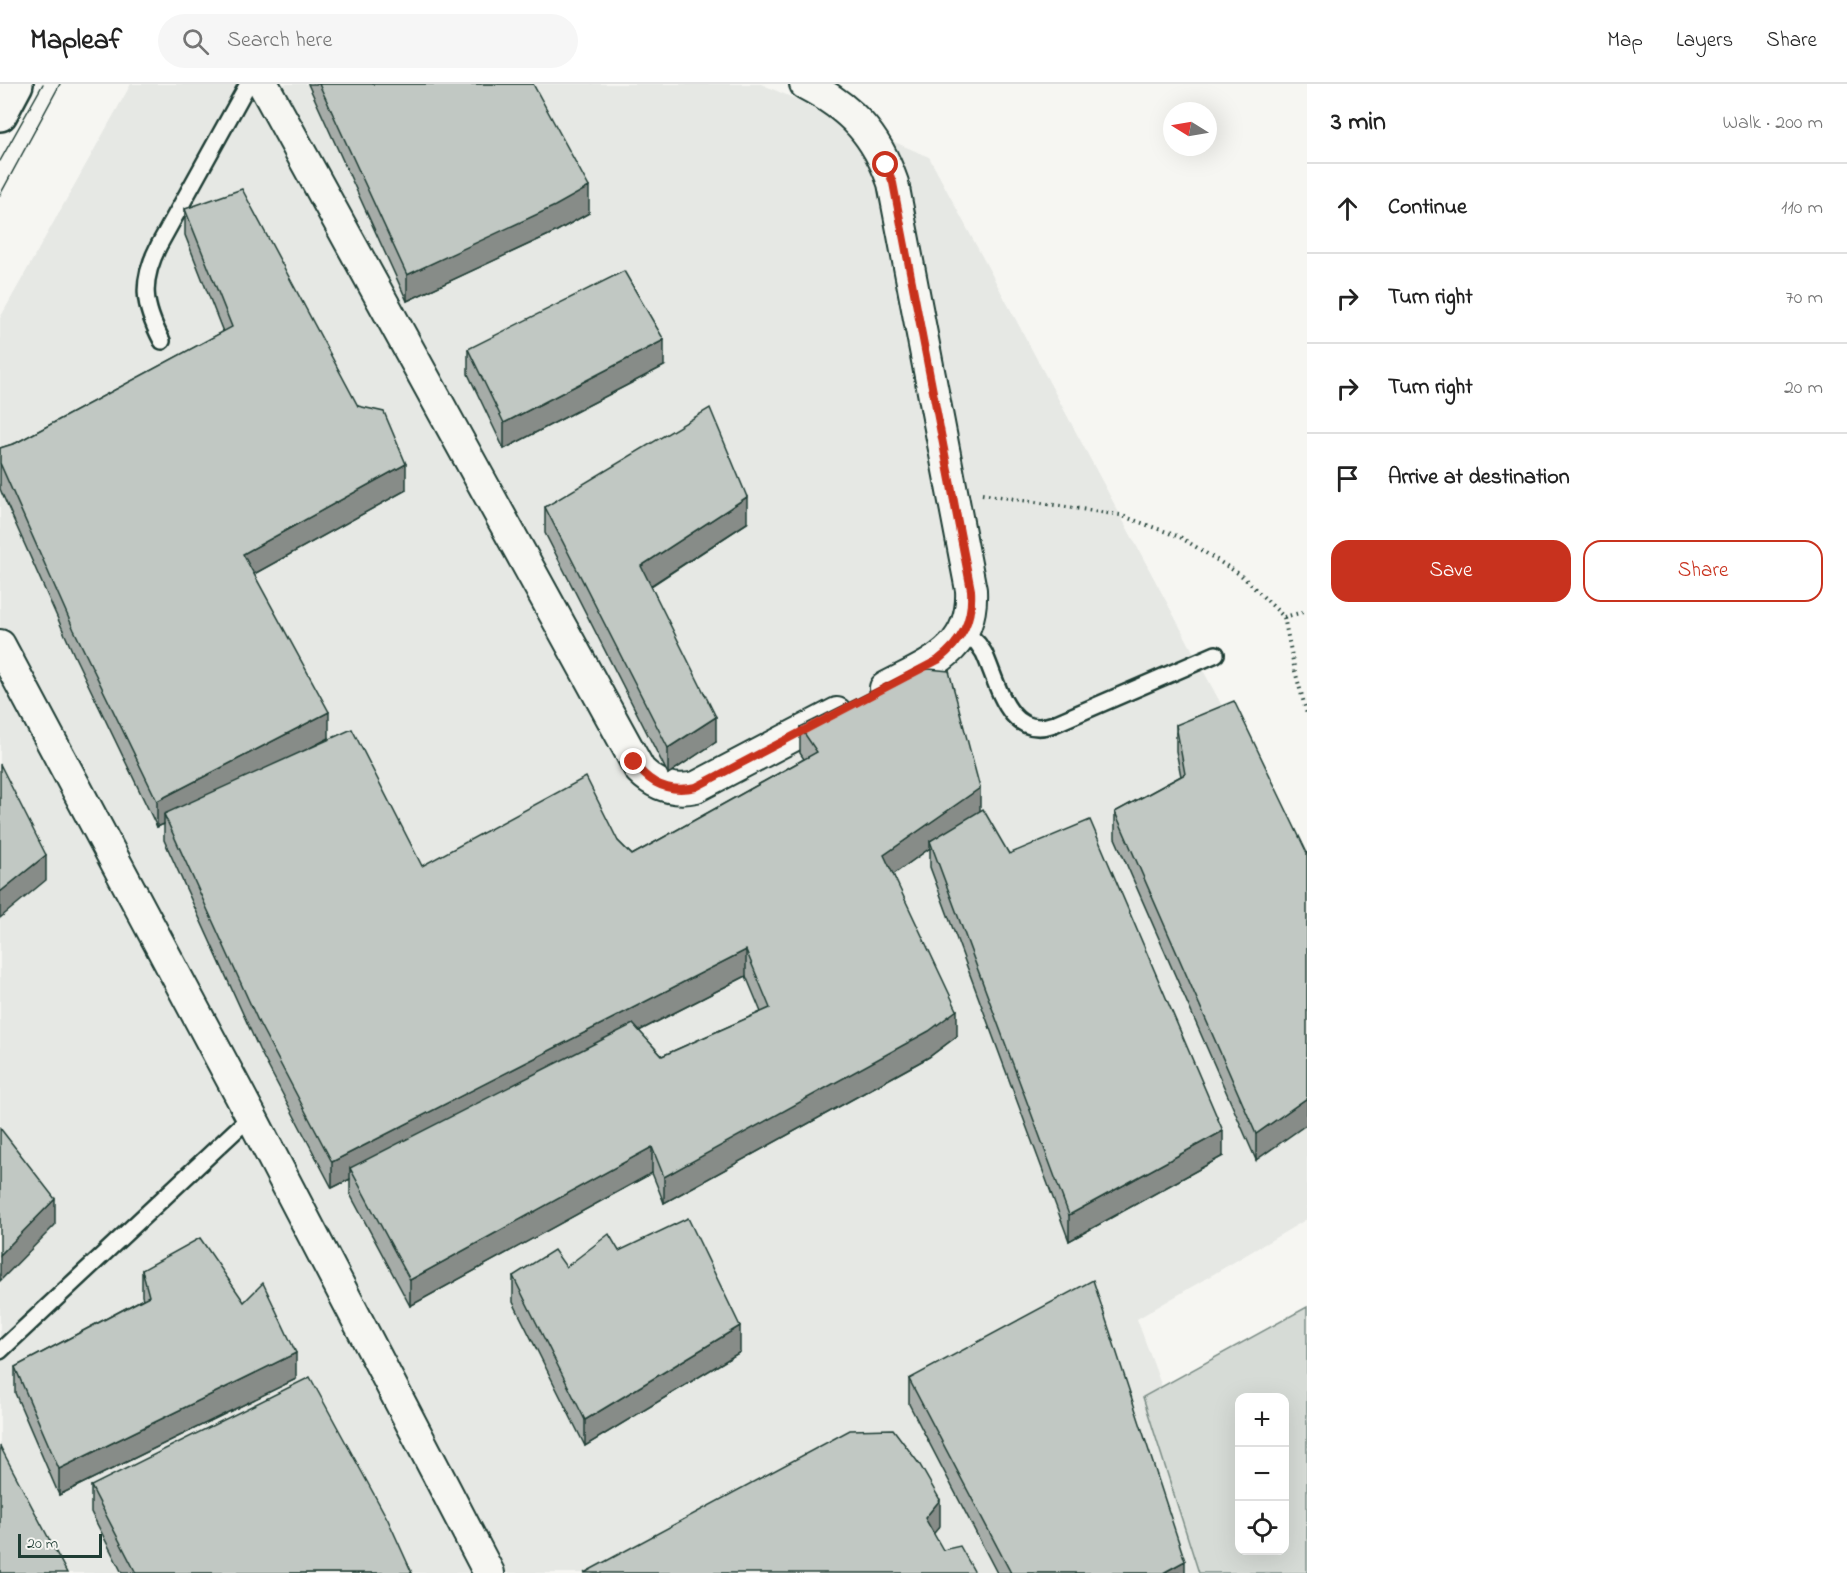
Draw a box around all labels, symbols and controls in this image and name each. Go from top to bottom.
search box [158,14,578,68]
text: Mapleaf [30,21,122,62]
icon: search [179,25,212,58]
text: Search here [227,25,332,57]
text: Map [1607,26,1643,56]
text: Layers [1676,26,1733,56]
text: Share [1766,26,1817,56]
north arrow [1163,102,1217,156]
text: 3 min [1331,104,1386,142]
text: Walk · 200 m [1723,109,1823,138]
route start [872,151,898,177]
icon: ahead [1331,192,1364,225]
text: Continue [1388,192,1467,224]
text: 110 m [1781,194,1823,223]
icon: right [1331,282,1364,315]
text: Turn right [1388,282,1473,314]
text: 70 m [1786,284,1823,313]
icon: right [1331,372,1364,405]
text: Turn right [1388,372,1473,404]
text: 20 m [1784,374,1823,403]
icon: arrive [1331,462,1364,495]
text: Arrive at destination [1388,462,1570,494]
button: Save [1331,540,1571,602]
button: Share [1583,540,1823,602]
route end [620,748,646,774]
map controls [1235,1393,1289,1555]
button: + [1235,1393,1289,1447]
button: − [1235,1447,1289,1501]
button: locate [1235,1501,1289,1555]
scale bar [18,1531,102,1558]
text: 20 m [27,1532,58,1556]

